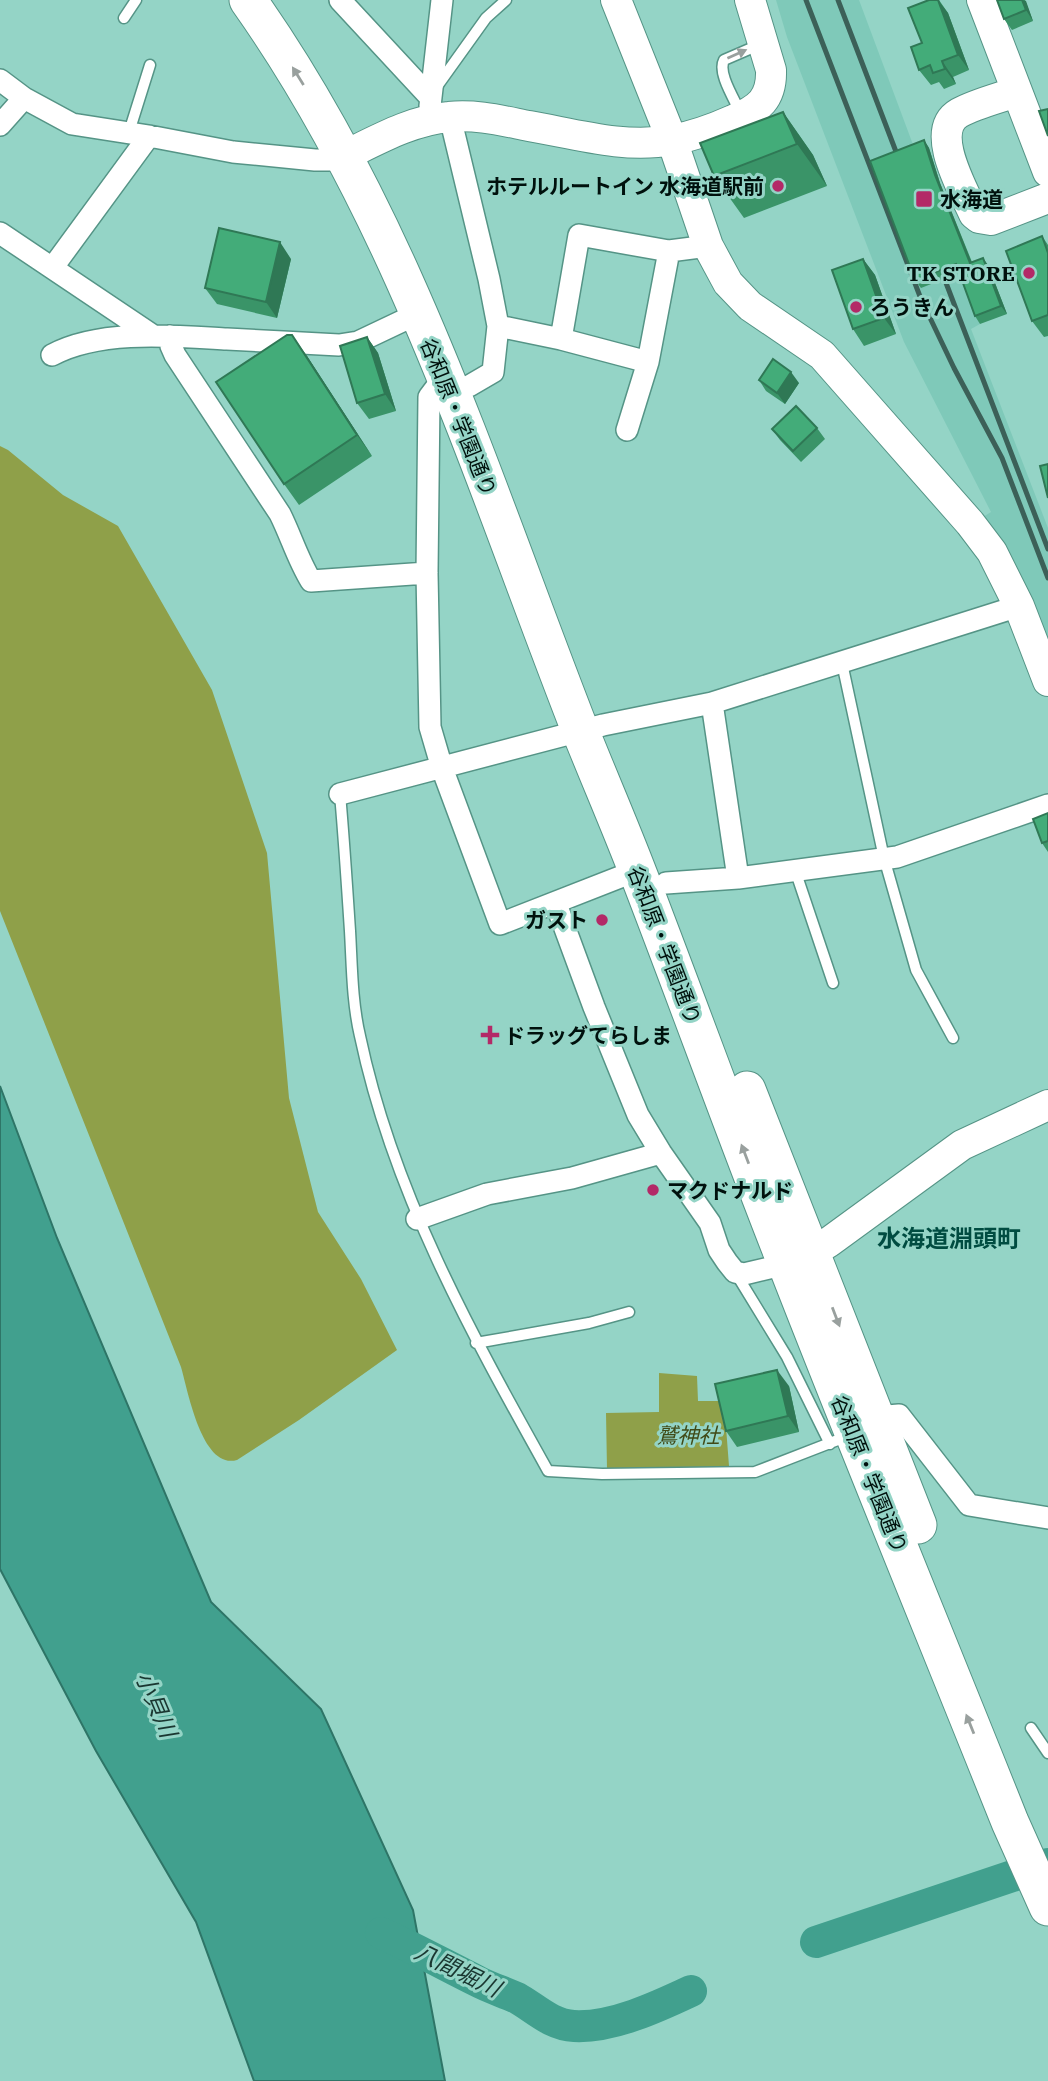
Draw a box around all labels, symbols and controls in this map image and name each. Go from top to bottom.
one-way arrow [727,48,747,60]
one-way arrow [292,66,305,85]
place label: ホテルルートイン 水海道駅前 [486,172,764,200]
marker: ホテルルートイン 水海道駅前 [770,178,786,194]
place label: 水海道 [940,185,1003,213]
marker: 水海道 [914,189,934,209]
place label: TK STORE [907,259,1015,287]
marker: TK STORE [1021,265,1037,281]
place label: ろうきん [870,293,954,321]
marker: ろうきん [848,299,864,315]
street label: 谷和原・学園通り [415,334,503,500]
street label: 谷和原・学園通り [622,862,708,1028]
place label: ガスト [525,906,588,934]
marker: ガスト [594,912,610,928]
place label: ドラッグてらしま [504,1021,672,1049]
marker: ドラッグてらしま [482,1027,498,1043]
one-way arrow [739,1144,750,1165]
place label: マクドナルド [667,1176,793,1204]
marker: マクドナルド [645,1182,661,1198]
district label: 水海道淵頭町 [877,1222,1021,1254]
one-way arrow [831,1306,842,1327]
street label: 谷和原・学園通り [826,1391,914,1557]
park label: 鷲神社 [657,1421,721,1449]
water label: 小貝川 [130,1666,185,1744]
one-way arrow [965,1713,976,1734]
water label: 八間堀川 [410,1935,509,2004]

